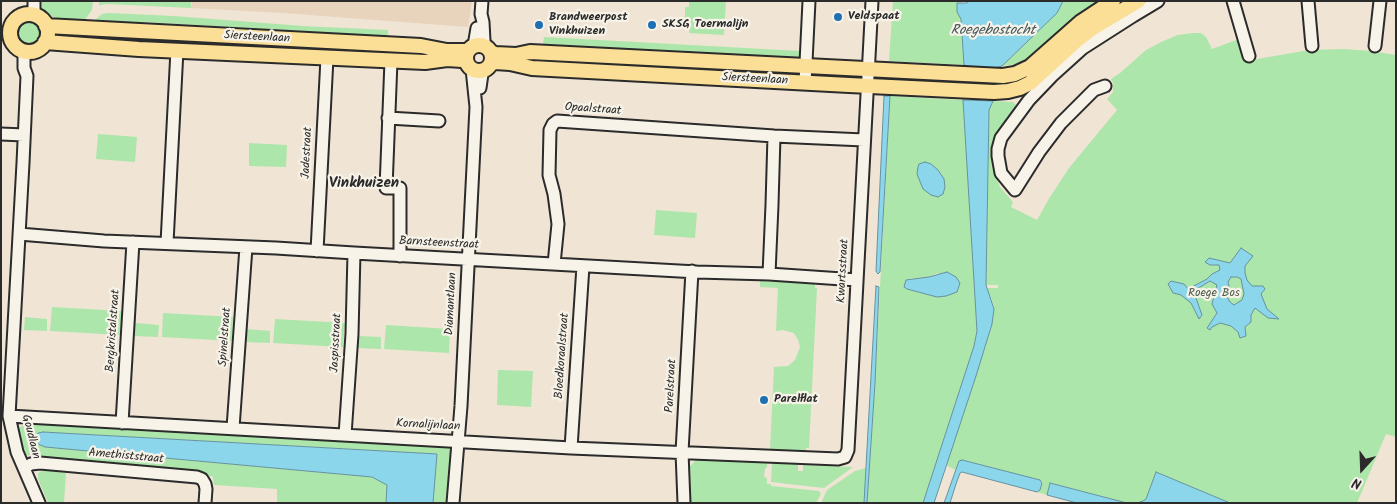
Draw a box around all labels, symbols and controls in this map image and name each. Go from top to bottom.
place label: Veldspaat [848,10,900,24]
place label: Brandweerpost Vinkhuizen [549,11,628,39]
marker: Veldspaat [832,11,844,23]
place label: SKSG Toermalijn [662,18,748,32]
marker: Brandweerpost Vinkhuizen [533,19,545,31]
marker: SKSG Toermalijn [646,19,658,31]
water label: Roegebostocht [951,24,1035,40]
street label: Siersteenlaan [224,29,290,47]
street label: Siersteenlaan [722,71,788,89]
street label: Opaalstraat [564,101,622,119]
street label: Jadestraat [299,127,317,179]
district label: Vinkhuizen [329,175,399,193]
street label: Barnsteenstraat [399,235,479,253]
street label: Kwartsstraat [835,239,853,303]
street label: Diamantlaan [443,272,461,336]
park label: Roege Bos [1188,287,1240,301]
street label: Bergkristalstraat [104,289,124,373]
street label: Spinelstraat [217,307,235,367]
street label: Bloedkoraalstraat [553,312,573,400]
street label: Jaspisstraat [328,313,346,373]
street label: Parelstraat [663,359,681,413]
place label: Parelflat [774,393,818,407]
marker: Parelflat [758,394,770,406]
street label: Goudlaan [18,413,42,461]
street label: Kornalijnlaan [395,417,461,435]
north arrow [1337,444,1387,494]
street label: Amethiststraat [88,447,164,467]
text: N [1349,471,1365,495]

